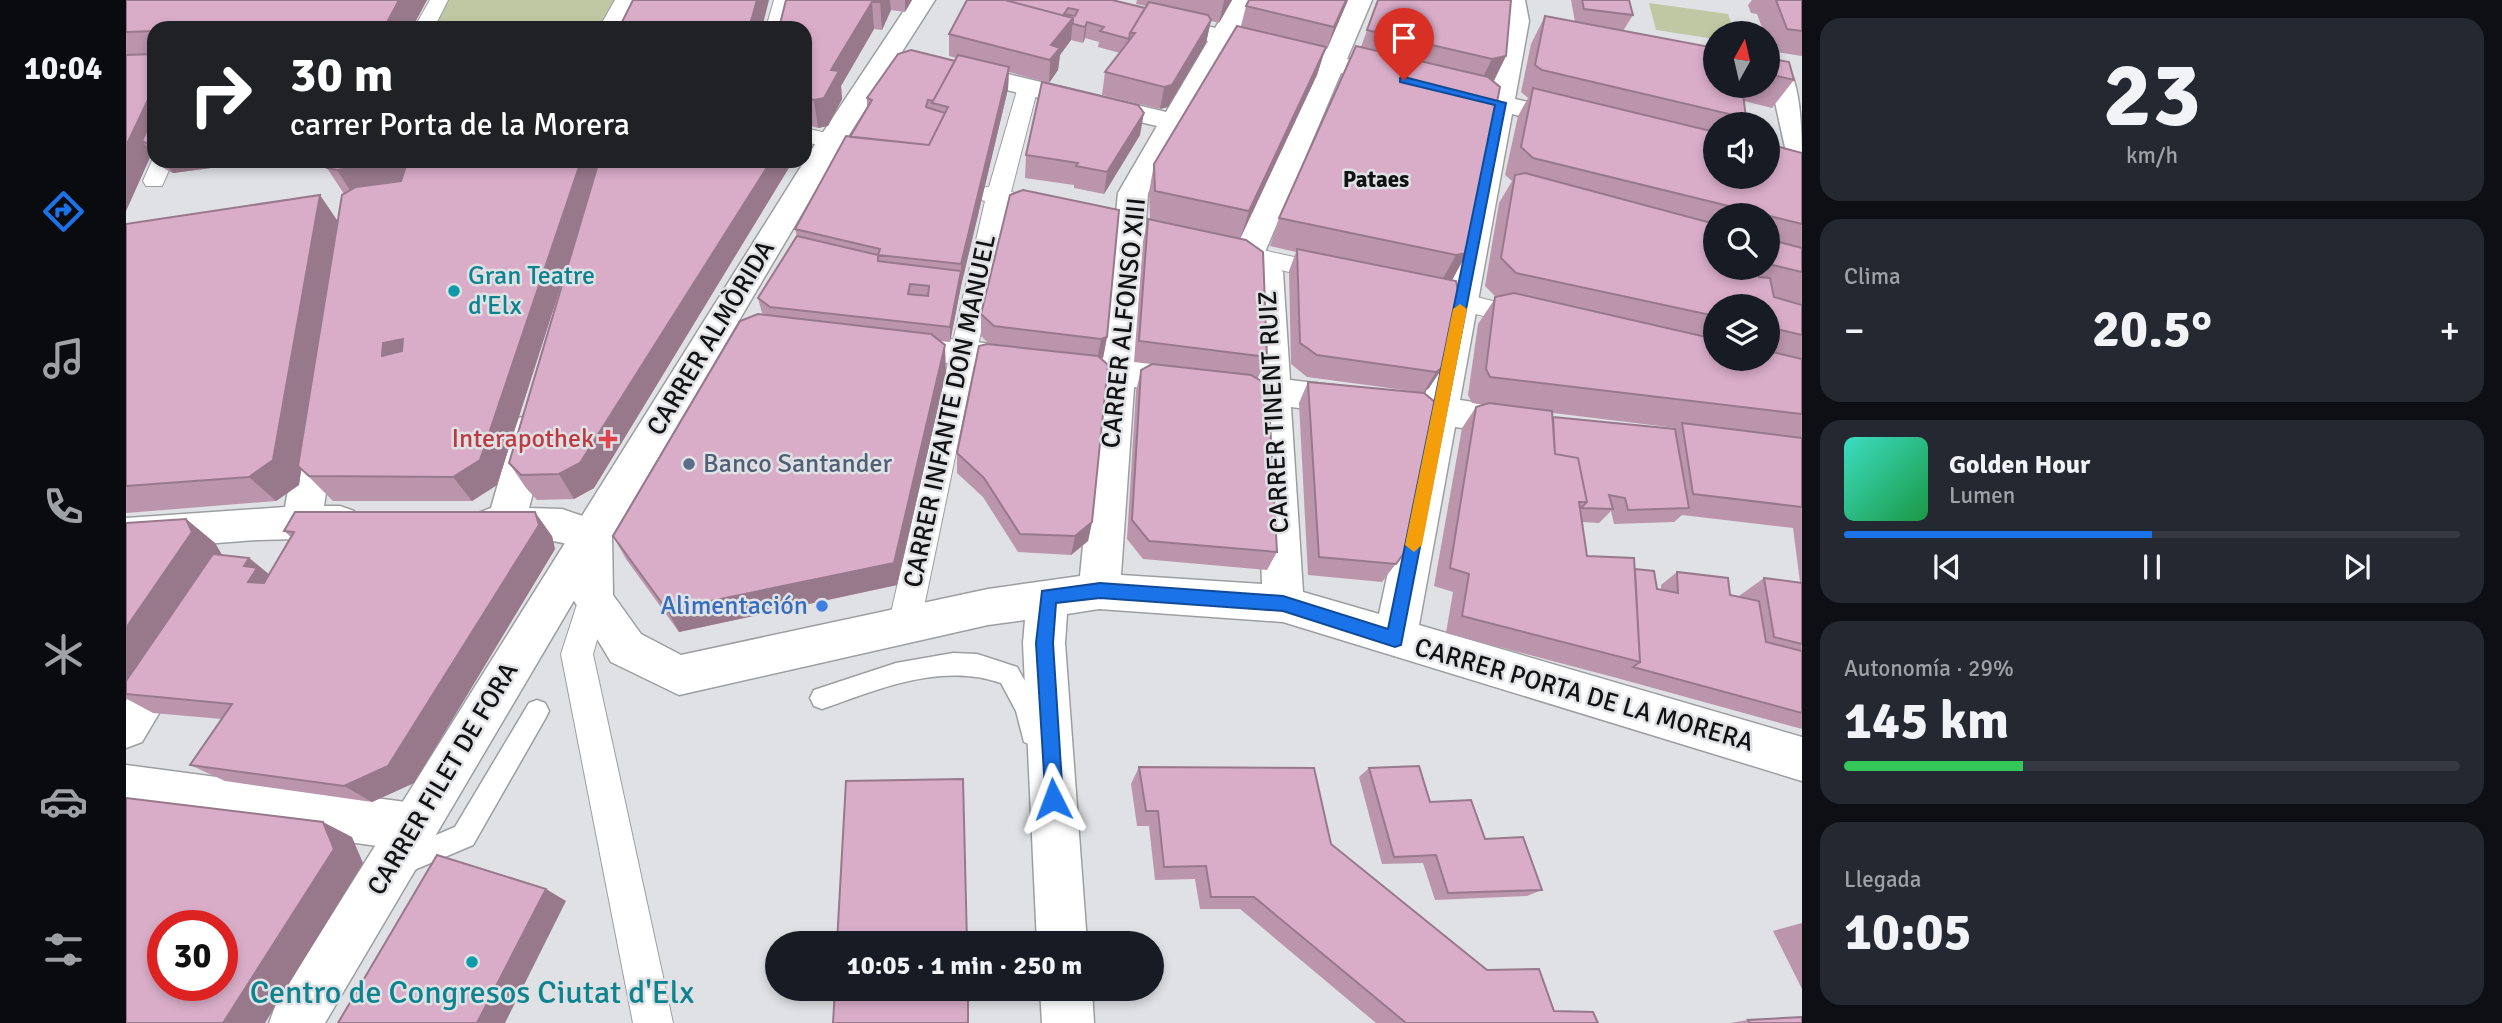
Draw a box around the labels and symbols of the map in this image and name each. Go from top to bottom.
pin [1374,8,1434,80]
north arrow [1703,21,1780,98]
district label: Pataes [1343,165,1409,194]
street label: CARRER ALFONSO XIII [1095,196,1153,450]
street label: CARRER INFANTE DON MANUEL [897,231,1003,591]
street label: CARRER ALMÒRIDA [640,235,782,441]
place label: Gran Teatre d'Elx [468,260,595,322]
marker: Gran Teatre d'Elx [446,283,462,299]
street label: CARRER TINENT RUIZ [1252,290,1296,534]
place label: Interapothek [451,423,594,455]
marker: Interapothek [600,431,616,447]
place label: Banco Santander [703,448,893,480]
marker: Banco Santander [681,456,697,472]
place label: Alimentación [660,590,808,622]
marker: Alimentación [814,598,830,614]
street label: CARRER PORTA DE LA MORERA [1411,631,1757,759]
street label: CARRER FILET DE FORA [361,657,525,901]
position arrow [1016,762,1090,836]
speed limit sign: 30 [147,910,238,1001]
marker: Centro de Congresos Ciutat d'Elx [464,954,480,970]
place label: Centro de Congresos Ciutat d'Elx [250,973,694,1012]

